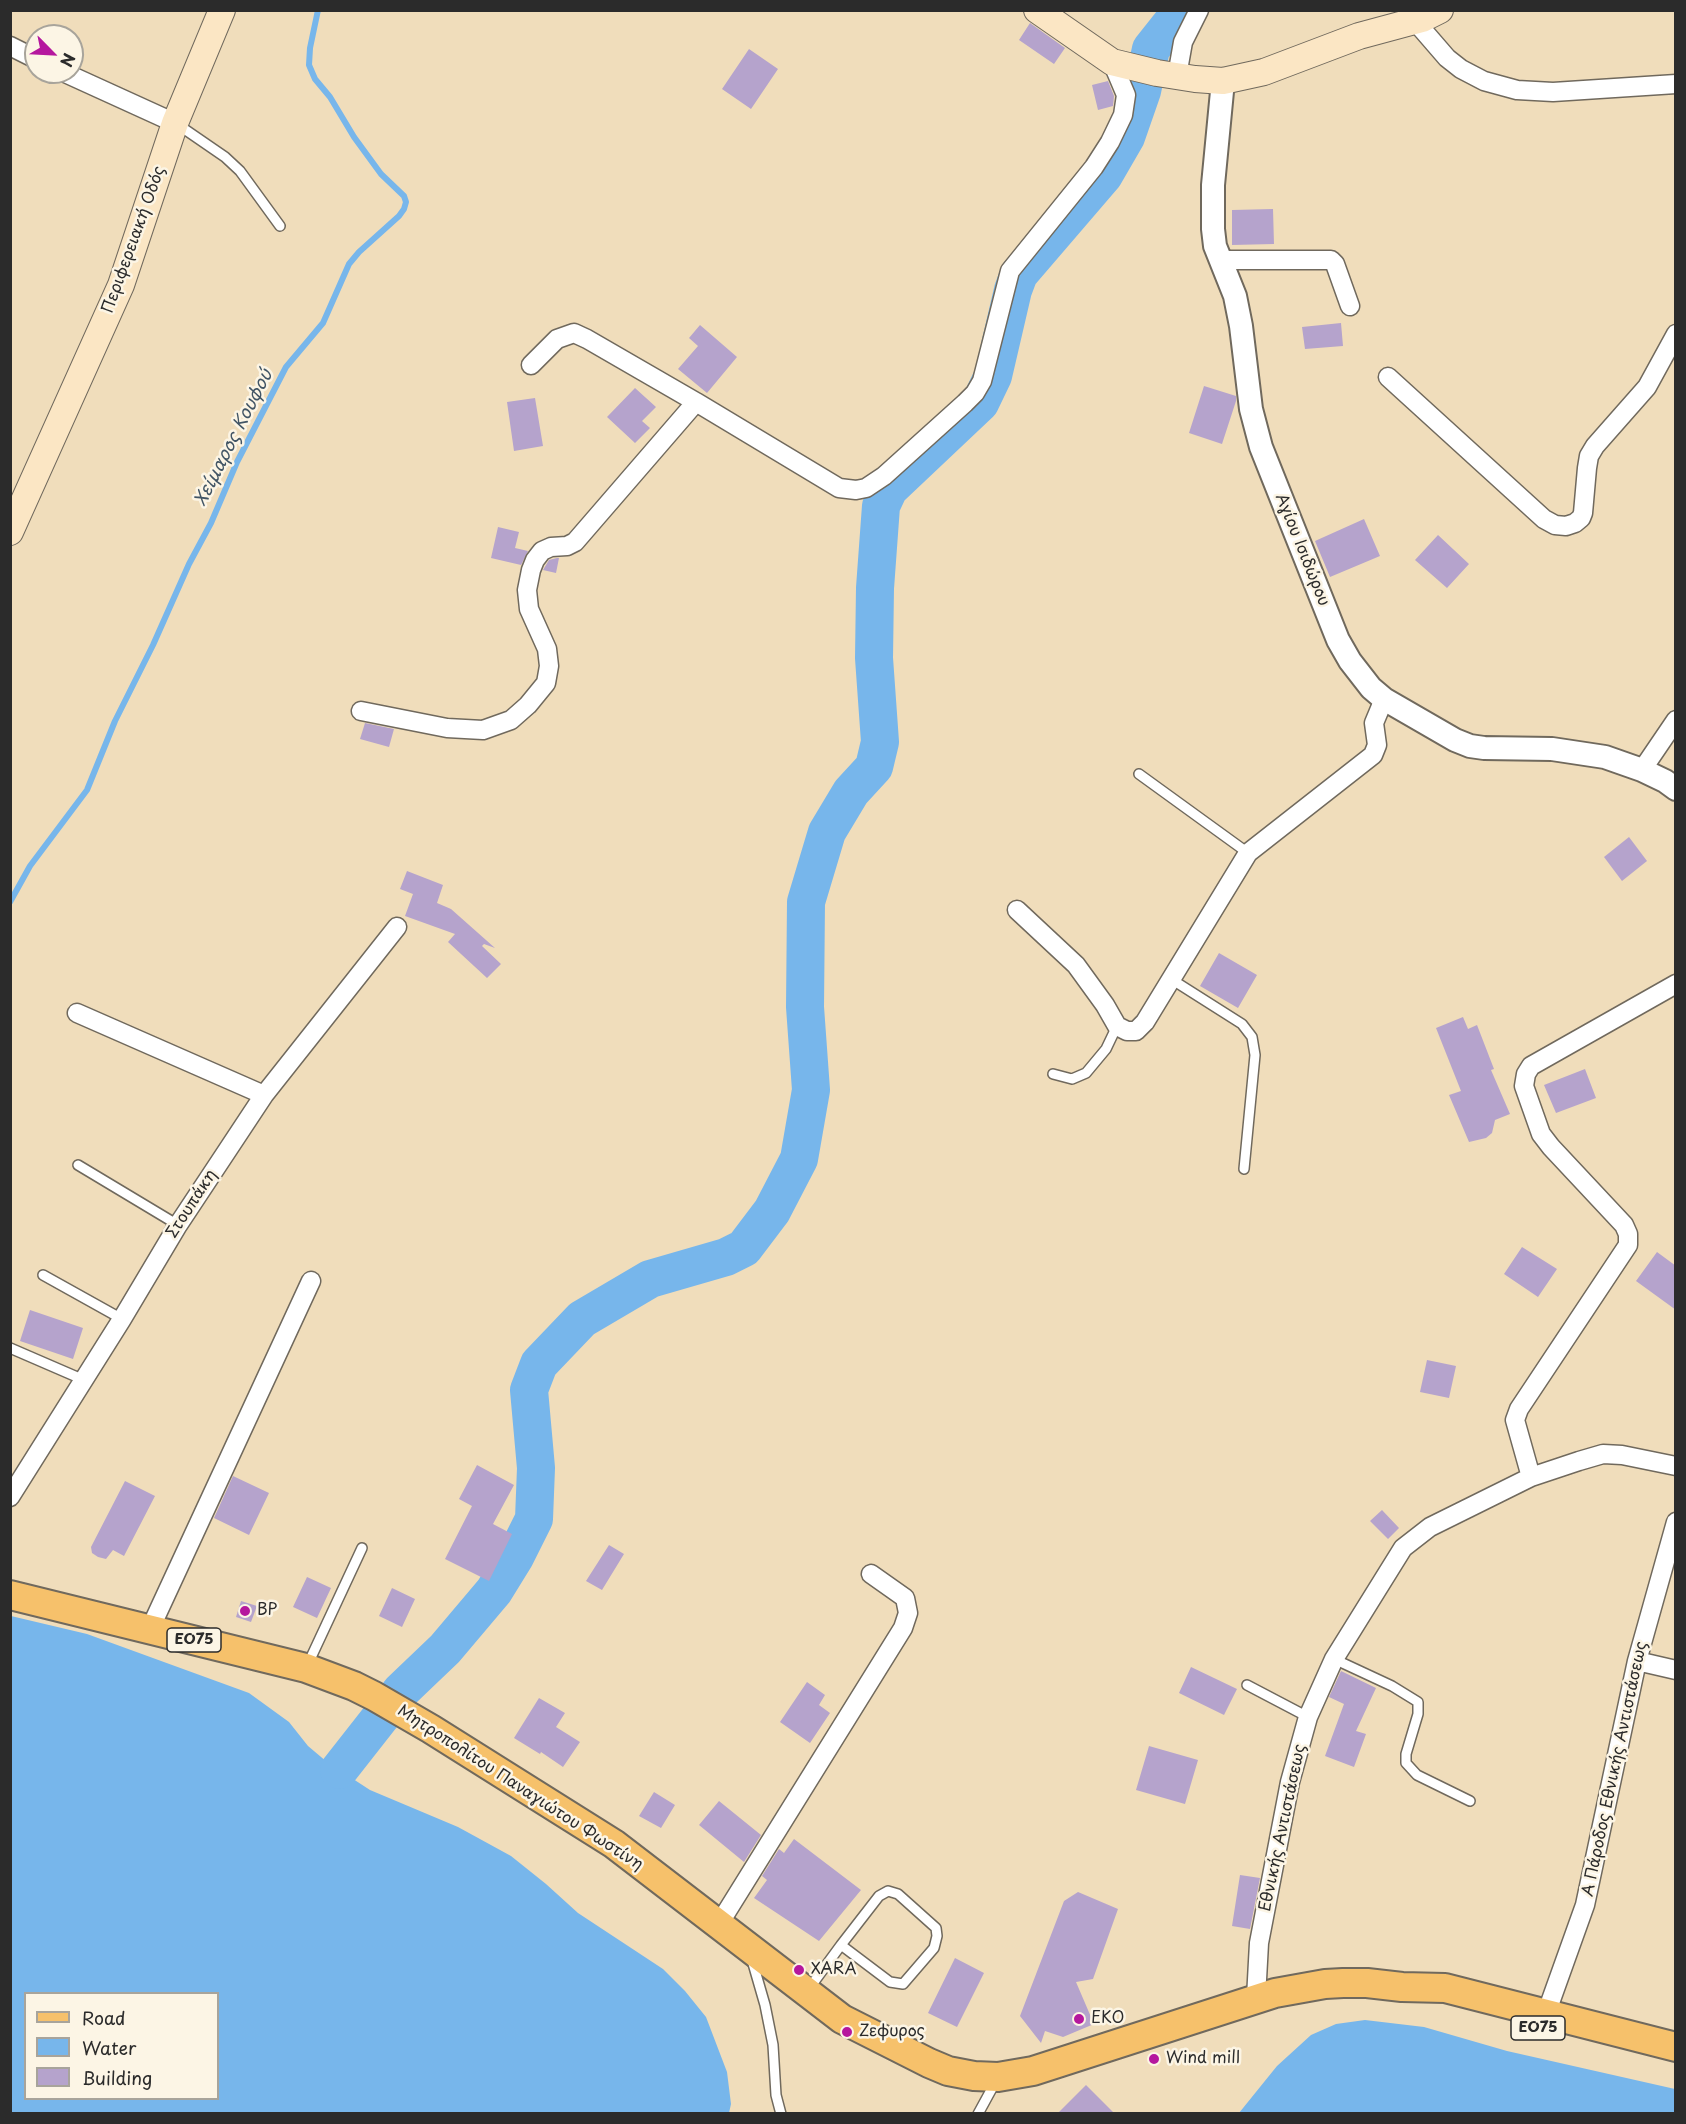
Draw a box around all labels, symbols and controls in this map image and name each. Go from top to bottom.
north arrow [24,24,84,84]
text: N [55,50,82,71]
street label: Περιφερειακή Οδός [98,164,170,316]
water label: Χείμαρος Κουφού [190,366,278,510]
street label: Αγίου Ισιδώρου [1271,491,1333,609]
street label: Στουπάκη [163,1166,221,1242]
place label: BP [257,1601,277,1621]
marker: BP [238,1604,252,1618]
road number: ΕΟ75 [167,1628,221,1652]
street label: Α Πάροδος Εθνικής Αντιστάσεως [1579,1640,1651,1898]
street label: Μητροπολίτου Παναγιώτου Φωστίνη [394,1701,646,1875]
street label: Εθνικής Αντιστάσεως [1256,1743,1310,1913]
place label: XARA [811,1960,856,1980]
marker: XARA [792,1963,806,1977]
legend [24,1992,219,2100]
text: Road [82,2004,126,2031]
place label: EKO [1091,2009,1124,2029]
marker: EKO [1072,2012,1086,2026]
road number: ΕΟ75 [1511,2016,1565,2040]
place label: Ζεφυρος [859,2022,925,2042]
marker: Ζεφυρος [840,2025,854,2039]
text: Water [82,2034,136,2061]
place label: Wind mill [1166,2049,1240,2069]
marker: Wind mill [1147,2052,1161,2066]
text: Building [82,2064,152,2091]

